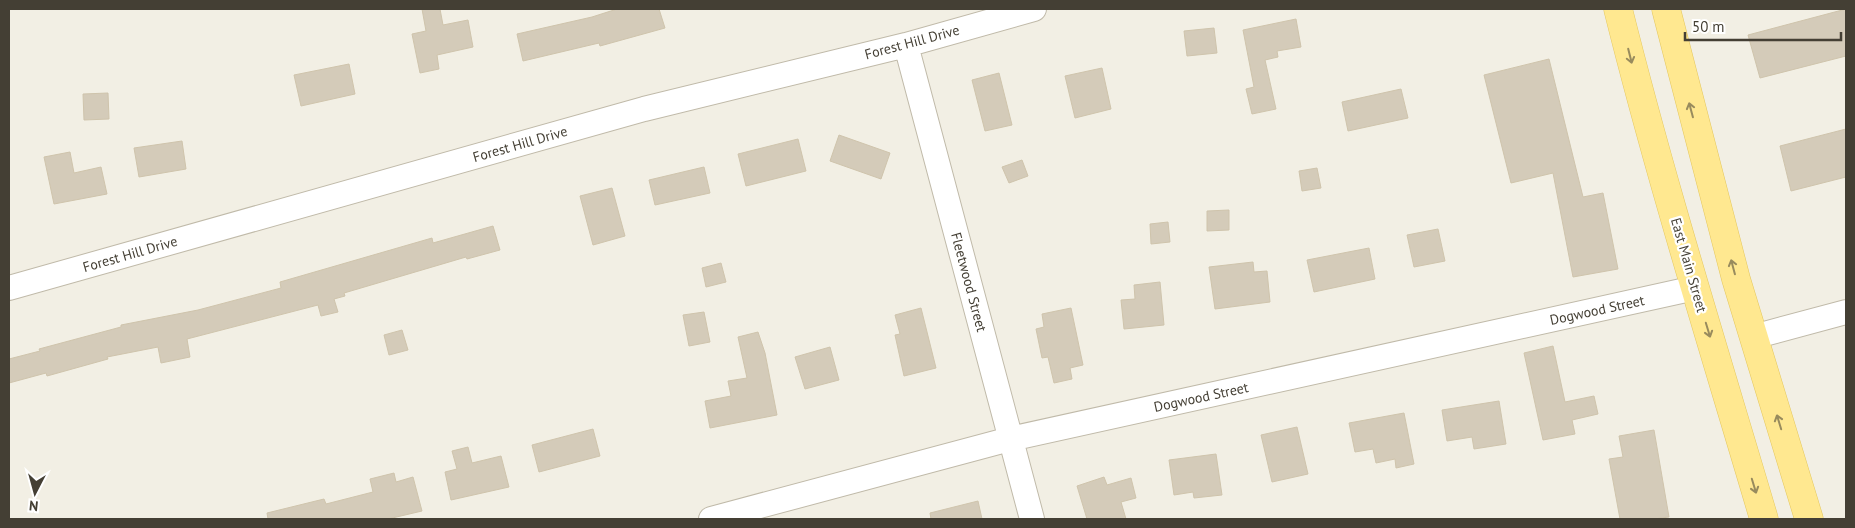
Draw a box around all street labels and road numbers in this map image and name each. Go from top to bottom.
street label: Forest Hill Drive [863,21,961,63]
street label: Forest Hill Drive [471,122,569,166]
street label: East Main Street [1667,216,1711,315]
street label: Fleetwood Street [947,230,991,334]
street label: Forest Hill Drive [81,232,179,276]
street label: Dogwood Street [1548,291,1646,329]
street label: Dogwood Street [1152,378,1250,416]

